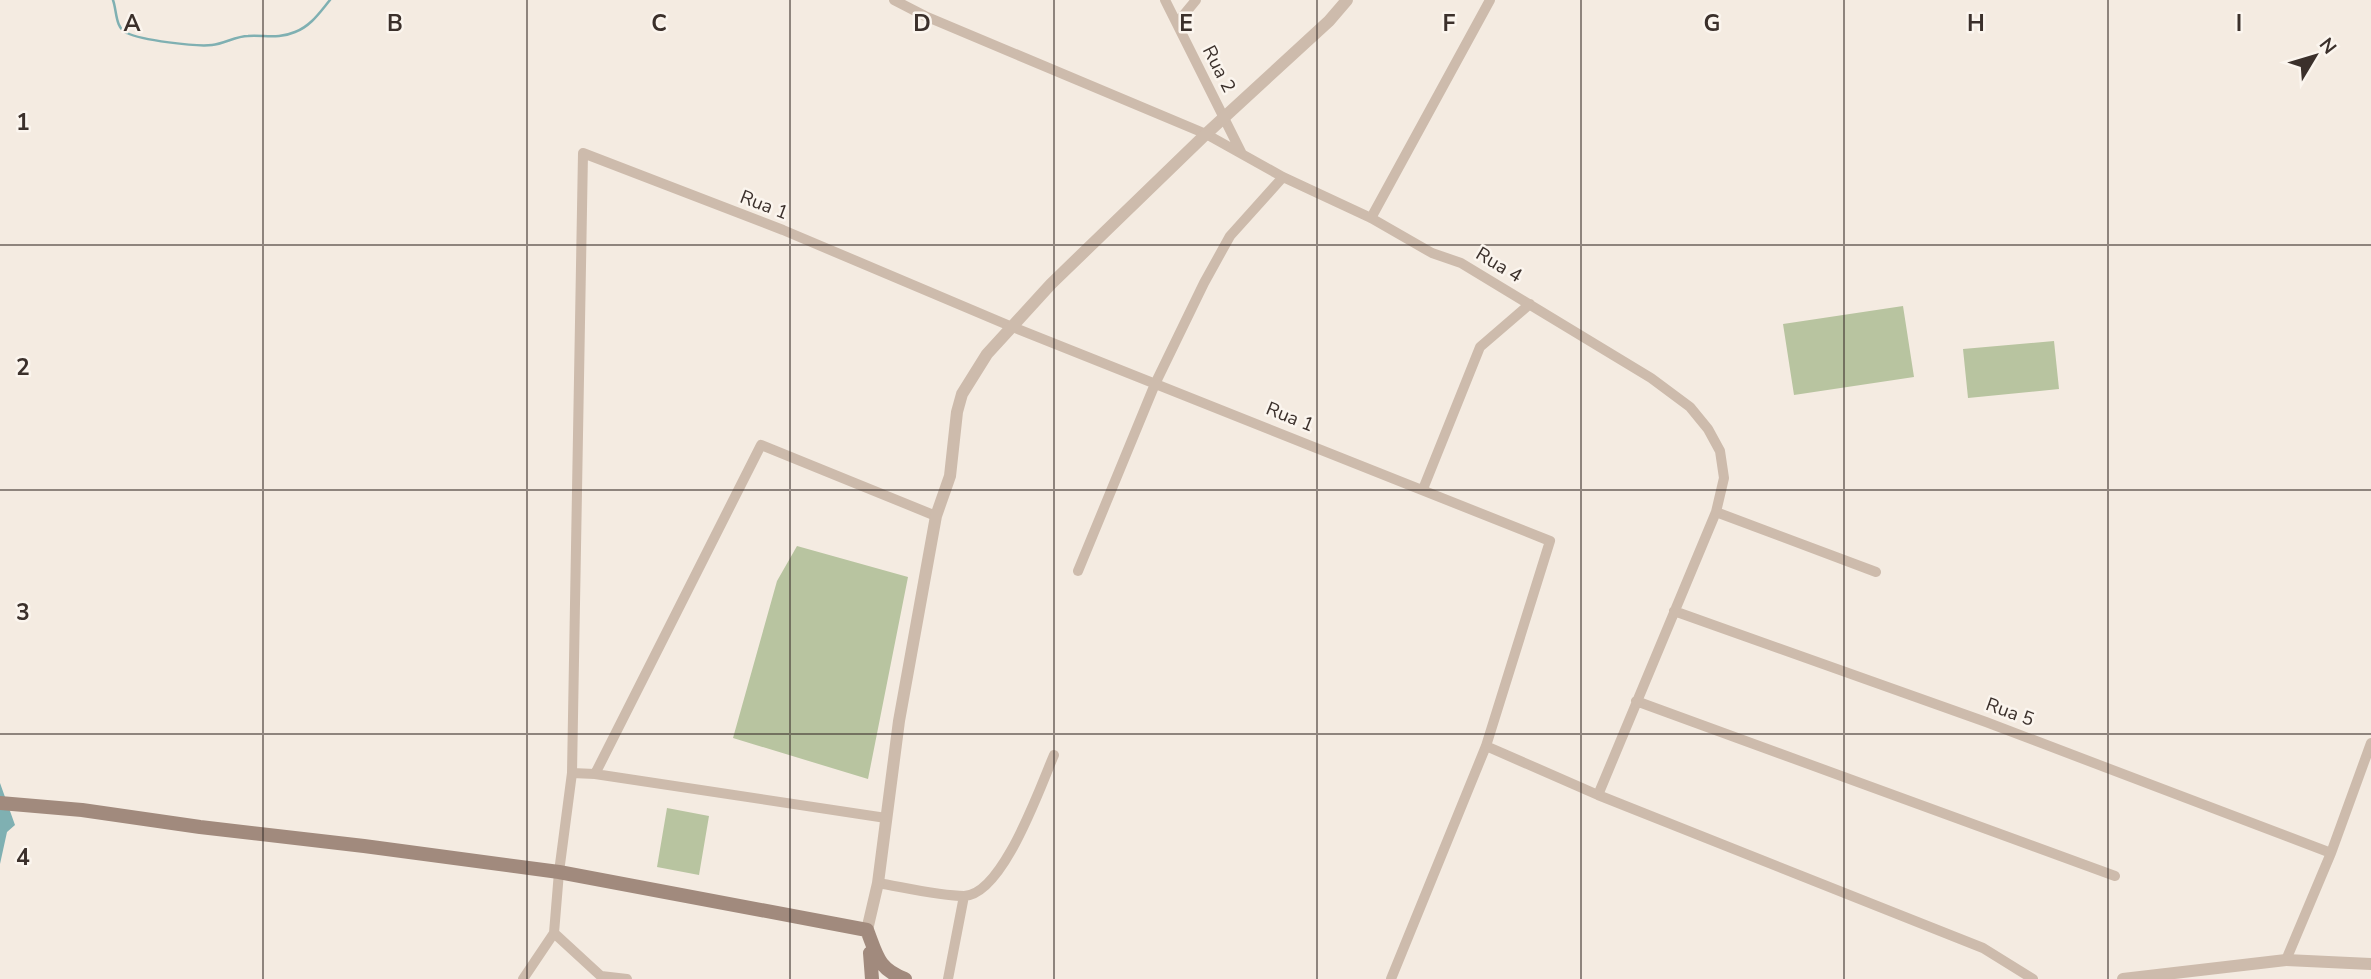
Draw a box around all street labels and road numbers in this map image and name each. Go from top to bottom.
street label: Rua 2 [1196,41,1242,97]
street label: Rua 1 [736,184,792,226]
street label: Rua 4 [1471,241,1527,289]
street label: Rua 1 [1262,396,1318,438]
street label: Rua 5 [1982,691,2038,733]

